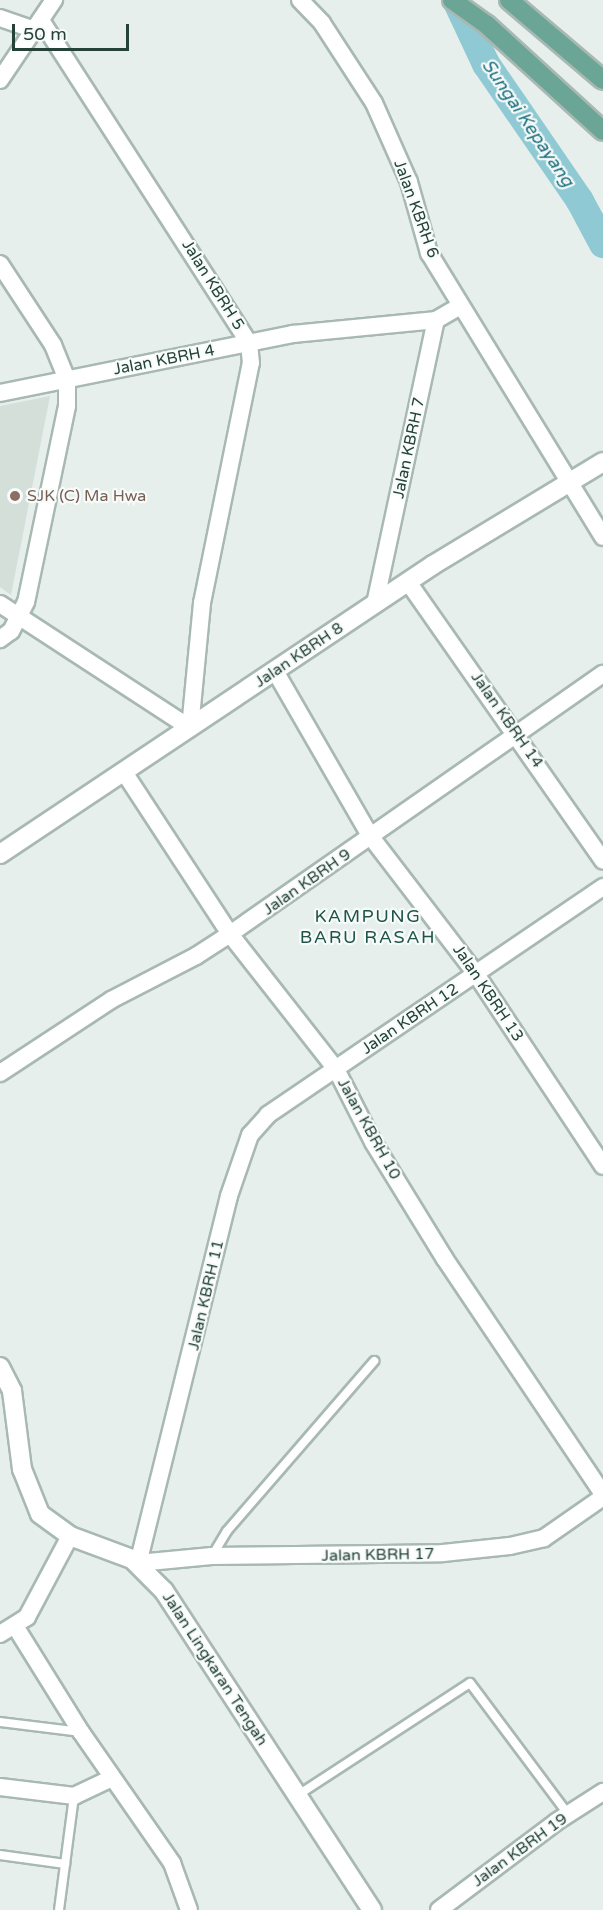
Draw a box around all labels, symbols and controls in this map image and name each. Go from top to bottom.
scale bar [15,12,132,50]
text: 50 m [23,23,67,45]
water label: Sungai Kepayang [477,55,579,191]
street label: Jalan KBRH 6 [389,157,443,261]
street label: Jalan KBRH 5 [178,236,248,334]
street label: Jalan KBRH 4 [112,341,216,379]
street label: Jalan KBRH 7 [389,396,429,500]
place label: SJK (C) Ma Hwa [27,486,146,506]
marker: SJK (C) Ma Hwa [8,489,22,503]
street label: Jalan KBRH 8 [251,618,347,692]
street label: Jalan KBRH 14 [467,668,547,772]
street label: Jalan KBRH 9 [259,845,355,919]
district label: KAMPUNG BARU RASAH [300,906,436,948]
street label: Jalan KBRH 13 [448,941,528,1045]
street label: Jalan KBRH 12 [358,979,462,1059]
street label: Jalan KBRH 10 [333,1075,405,1183]
street label: Jalan KBRH 11 [184,1238,228,1352]
street label: Jalan KBRH 17 [321,1544,435,1566]
street label: Jalan Lingkaran Tengah [158,1589,272,1749]
street label: Jalan KBRH 19 [469,1809,571,1891]

